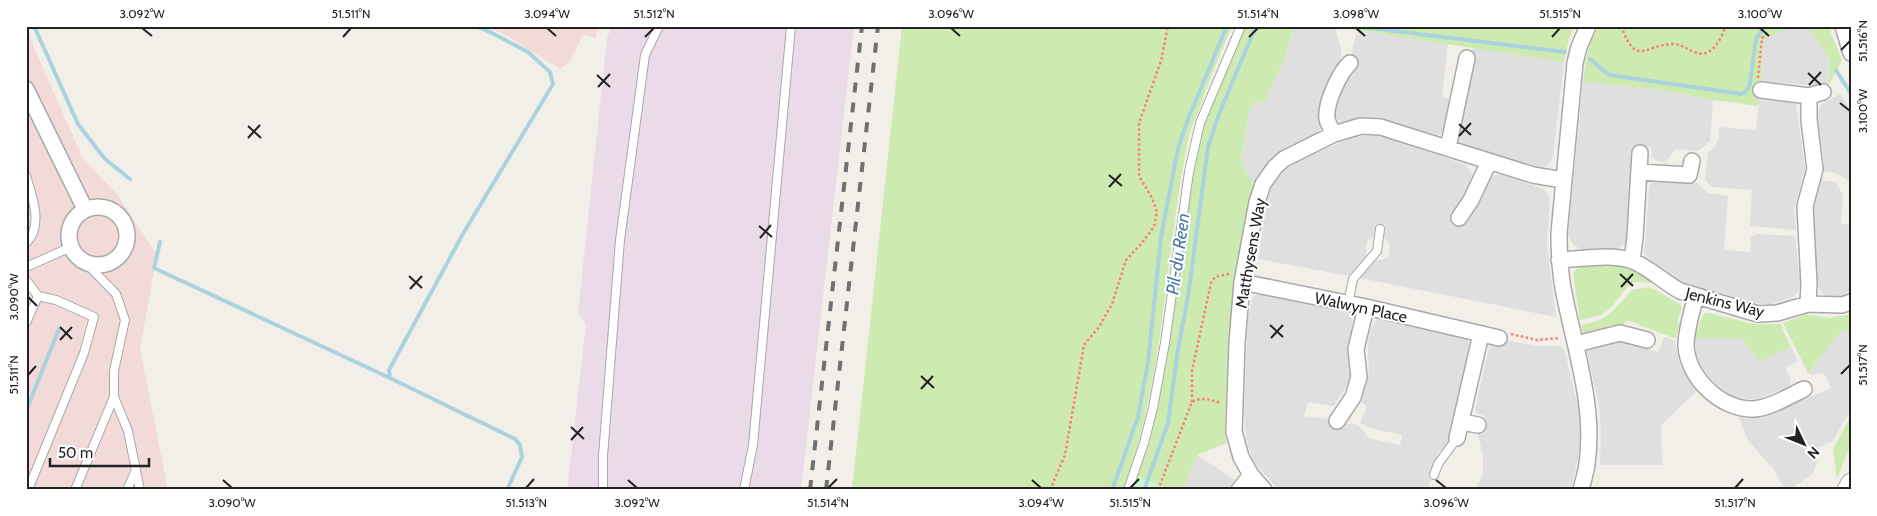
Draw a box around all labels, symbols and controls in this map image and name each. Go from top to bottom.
text: 3.092°W [119,6,165,21]
text: 51.511°N [331,6,371,21]
text: 3.094°W [524,6,570,21]
text: 51.512°N [633,6,675,21]
text: 3.096°W [928,6,974,21]
text: 51.514°N [1237,6,1279,21]
text: 3.098°W [1333,6,1380,21]
text: 51.515°N [1539,6,1581,21]
text: 3.100°W [1738,6,1783,21]
text: 51.516°N [1855,20,1870,62]
text: 3.100°W [1855,88,1870,133]
street label: Matthysens Way [1231,196,1270,310]
water label: Pil-du Reen [1161,212,1195,296]
text: 3.090°W [6,273,21,321]
street label: Jenkins Way [1682,283,1766,321]
street label: Walwyn Place [1313,288,1409,327]
text: 51.517°N [1855,344,1870,386]
text: 51.511°N [6,355,21,395]
north arrow [1780,418,1830,468]
scale bar [50,436,149,468]
text: N [1804,443,1823,463]
text: 50 m [58,444,93,462]
text: 3.090°W [208,495,256,510]
text: 51.513°N [505,495,547,510]
text: 3.092°W [614,495,660,510]
text: 51.514°N [807,495,849,510]
text: 3.094°W [1018,495,1064,510]
text: 51.515°N [1109,495,1151,510]
text: 3.096°W [1423,495,1469,510]
text: 51.517°N [1714,495,1756,510]

